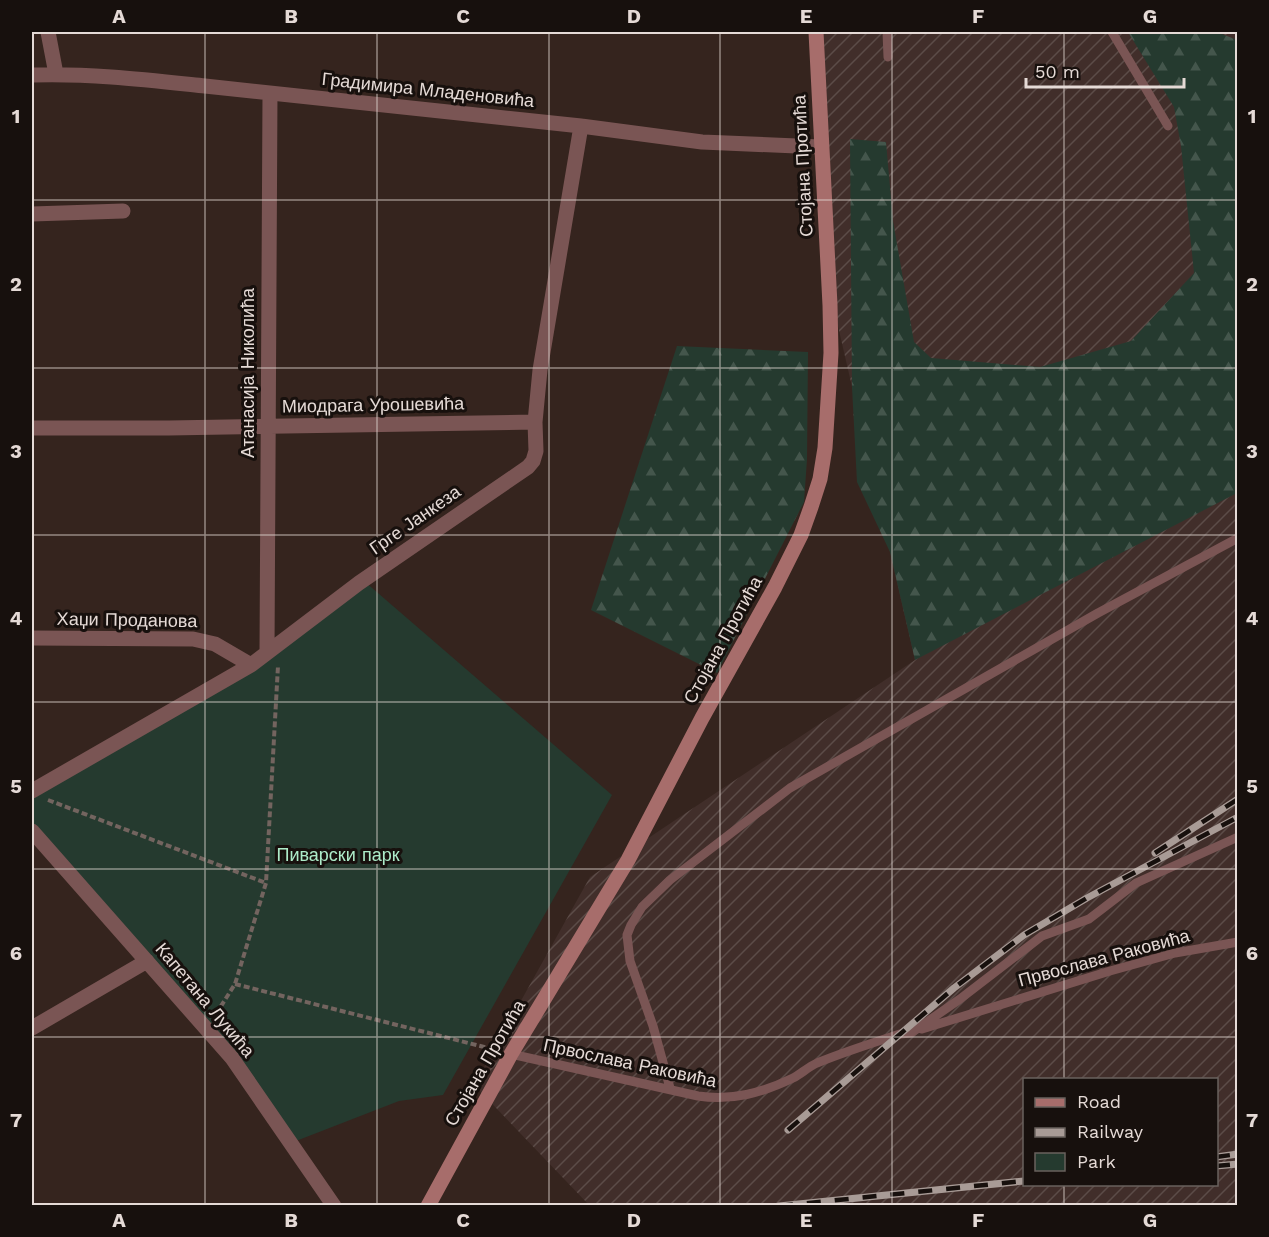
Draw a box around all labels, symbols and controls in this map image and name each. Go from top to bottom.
text: A [112,4,126,28]
text: B [284,4,298,28]
text: C [456,4,470,28]
text: D [627,4,641,28]
text: E [800,4,812,28]
text: F [972,4,984,28]
text: G [1143,4,1157,28]
scale bar [1026,51,1184,89]
text: 50 m [1035,61,1080,82]
street label: Градимира Младеновића [321,68,536,111]
street label: Стојана Протића [788,94,817,238]
text: 1 [12,104,20,128]
text: 1 [1248,104,1256,128]
text: 2 [10,272,22,296]
text: 2 [1246,272,1258,296]
street label: Атанасија Николића [237,287,258,458]
street label: Миодрага Урошевића [282,392,465,417]
text: 3 [10,439,22,463]
text: 3 [1246,439,1258,463]
street label: Грге Јанкеза [365,480,465,559]
street label: Стојана Протића [679,572,767,707]
text: 4 [10,606,23,630]
text: 4 [1246,606,1259,630]
street label: Хаџи Проданова [57,608,198,631]
text: 5 [10,774,22,798]
text: 5 [1246,774,1258,798]
park label: Пиварски парк [276,844,400,865]
street label: Првослава Раковића [1016,924,1193,991]
street label: Капетана Лукића [151,938,260,1062]
text: 6 [10,941,22,965]
text: 6 [1246,941,1258,965]
street label: Стојана Протића [440,995,530,1130]
street label: Првослава Раковића [542,1034,720,1091]
legend [1023,1078,1218,1186]
text: Road [1077,1091,1121,1112]
text: 7 [10,1108,22,1132]
text: 7 [1246,1108,1258,1132]
text: Railway [1077,1121,1144,1142]
text: Park [1077,1151,1116,1172]
text: A [112,1208,126,1232]
text: B [284,1208,298,1232]
text: C [456,1208,470,1232]
text: D [627,1208,641,1232]
text: E [800,1208,812,1232]
text: F [972,1208,984,1232]
text: G [1143,1208,1157,1232]

